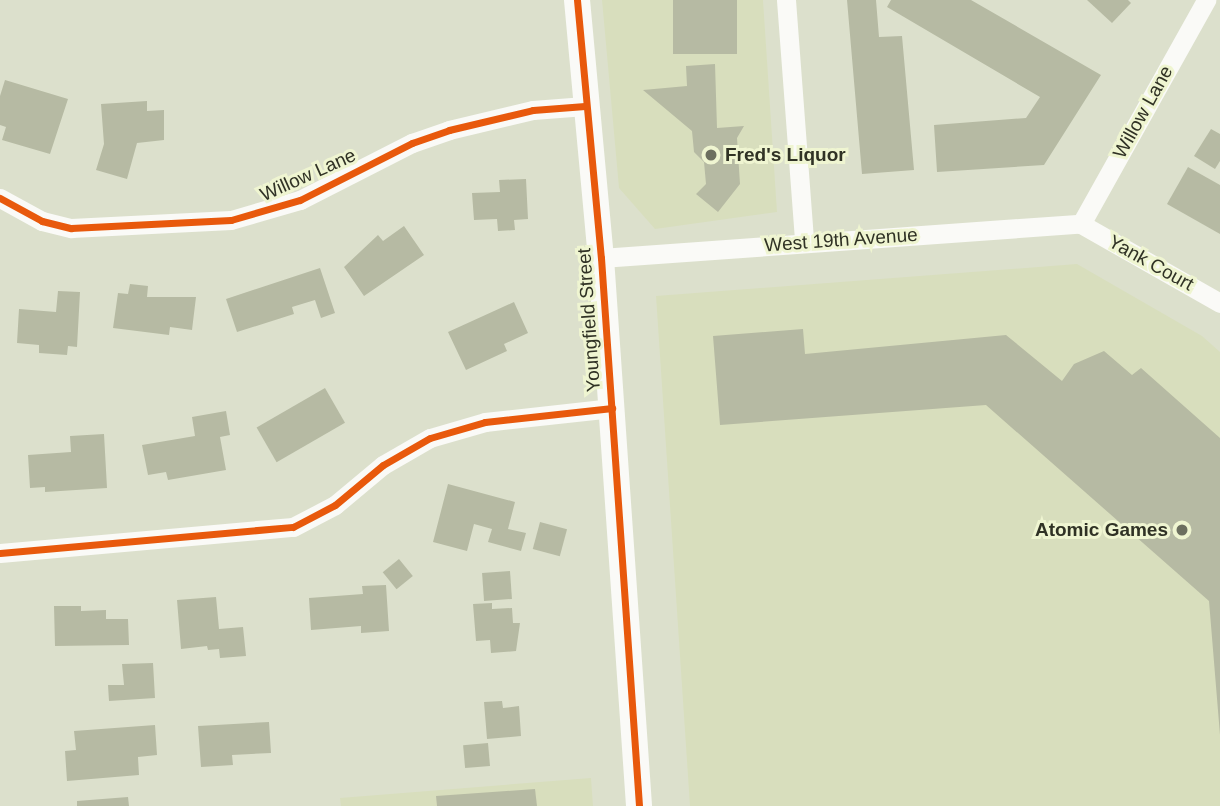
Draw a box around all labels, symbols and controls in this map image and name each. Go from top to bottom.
street label: Willow Lane [1108,62,1178,162]
street label: Willow Lane [257,144,359,206]
place label: Fred's Liquor [725,144,846,166]
marker: Fred's Liquor [703,147,719,163]
street label: West 19th Avenue [763,223,919,257]
street label: Yank Court [1105,230,1197,296]
street label: Youngfield Street [573,247,605,393]
place label: Atomic Games [1035,519,1168,541]
marker: Atomic Games [1174,522,1190,538]

